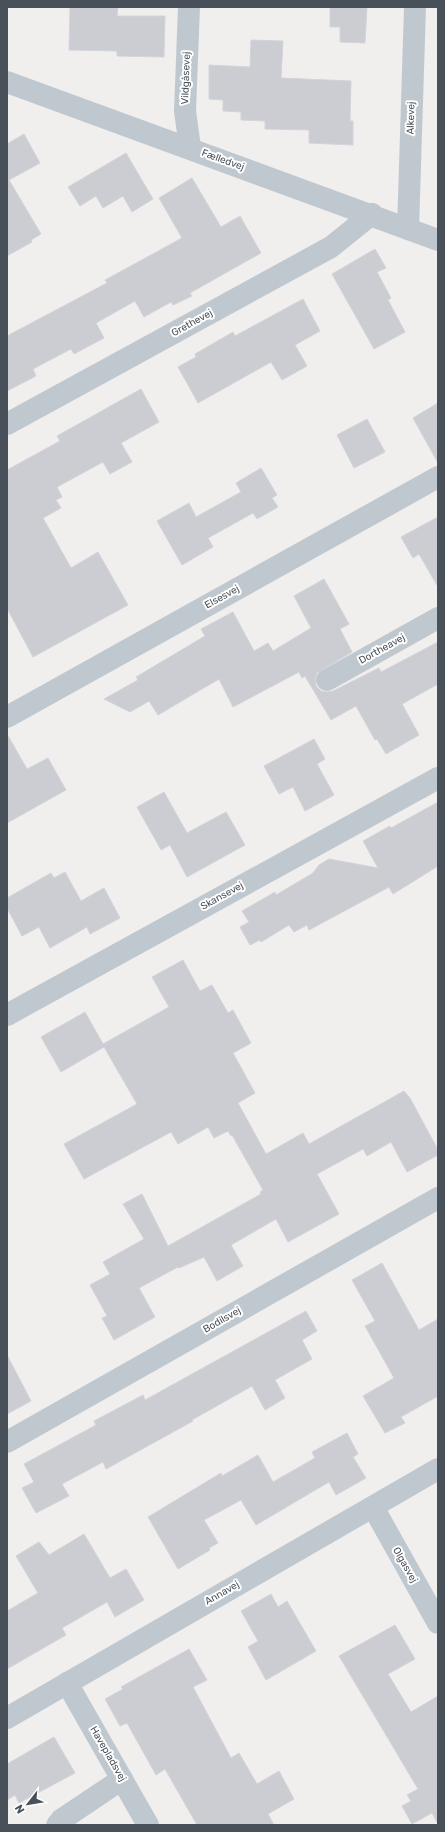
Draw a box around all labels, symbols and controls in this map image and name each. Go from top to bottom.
street label: Vildgåsevej [179,51,193,105]
street label: Alkevej [404,101,418,135]
street label: Fælledvej [200,147,246,173]
street label: Grethevej [169,307,215,339]
street label: Elsesvej [203,583,241,611]
street label: Dortheavej [357,631,407,667]
street label: Skansevej [199,879,245,913]
street label: Bodilsvej [201,1304,243,1336]
street label: Olgasvej [390,1545,420,1585]
street label: Annavej [203,1578,241,1608]
street label: Havepladsvej [87,1724,129,1784]
north arrow [8,1784,48,1824]
text: N [12,1802,27,1816]

